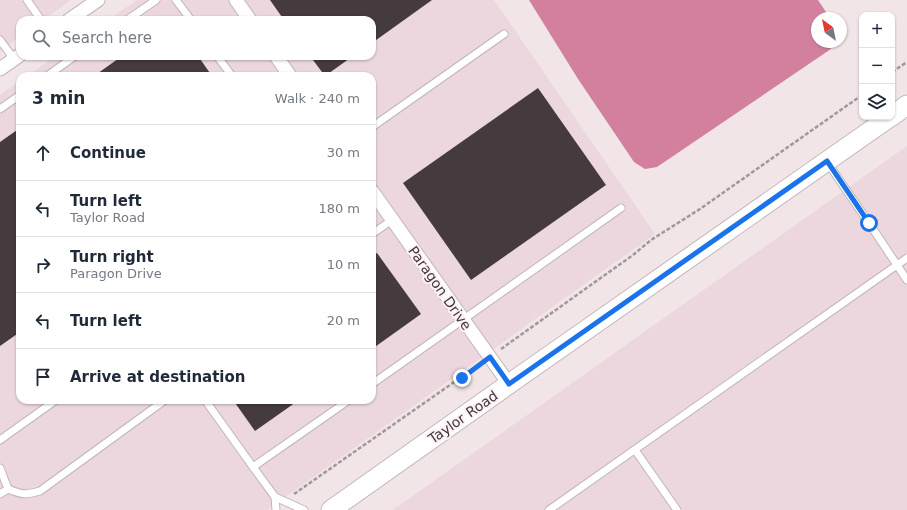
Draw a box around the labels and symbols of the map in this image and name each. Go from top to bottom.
north arrow [811,12,847,48]
route start [860,214,878,232]
street label: Paragon Drive [405,243,475,333]
route end [453,369,471,387]
street label: Taylor Road [424,387,501,447]

